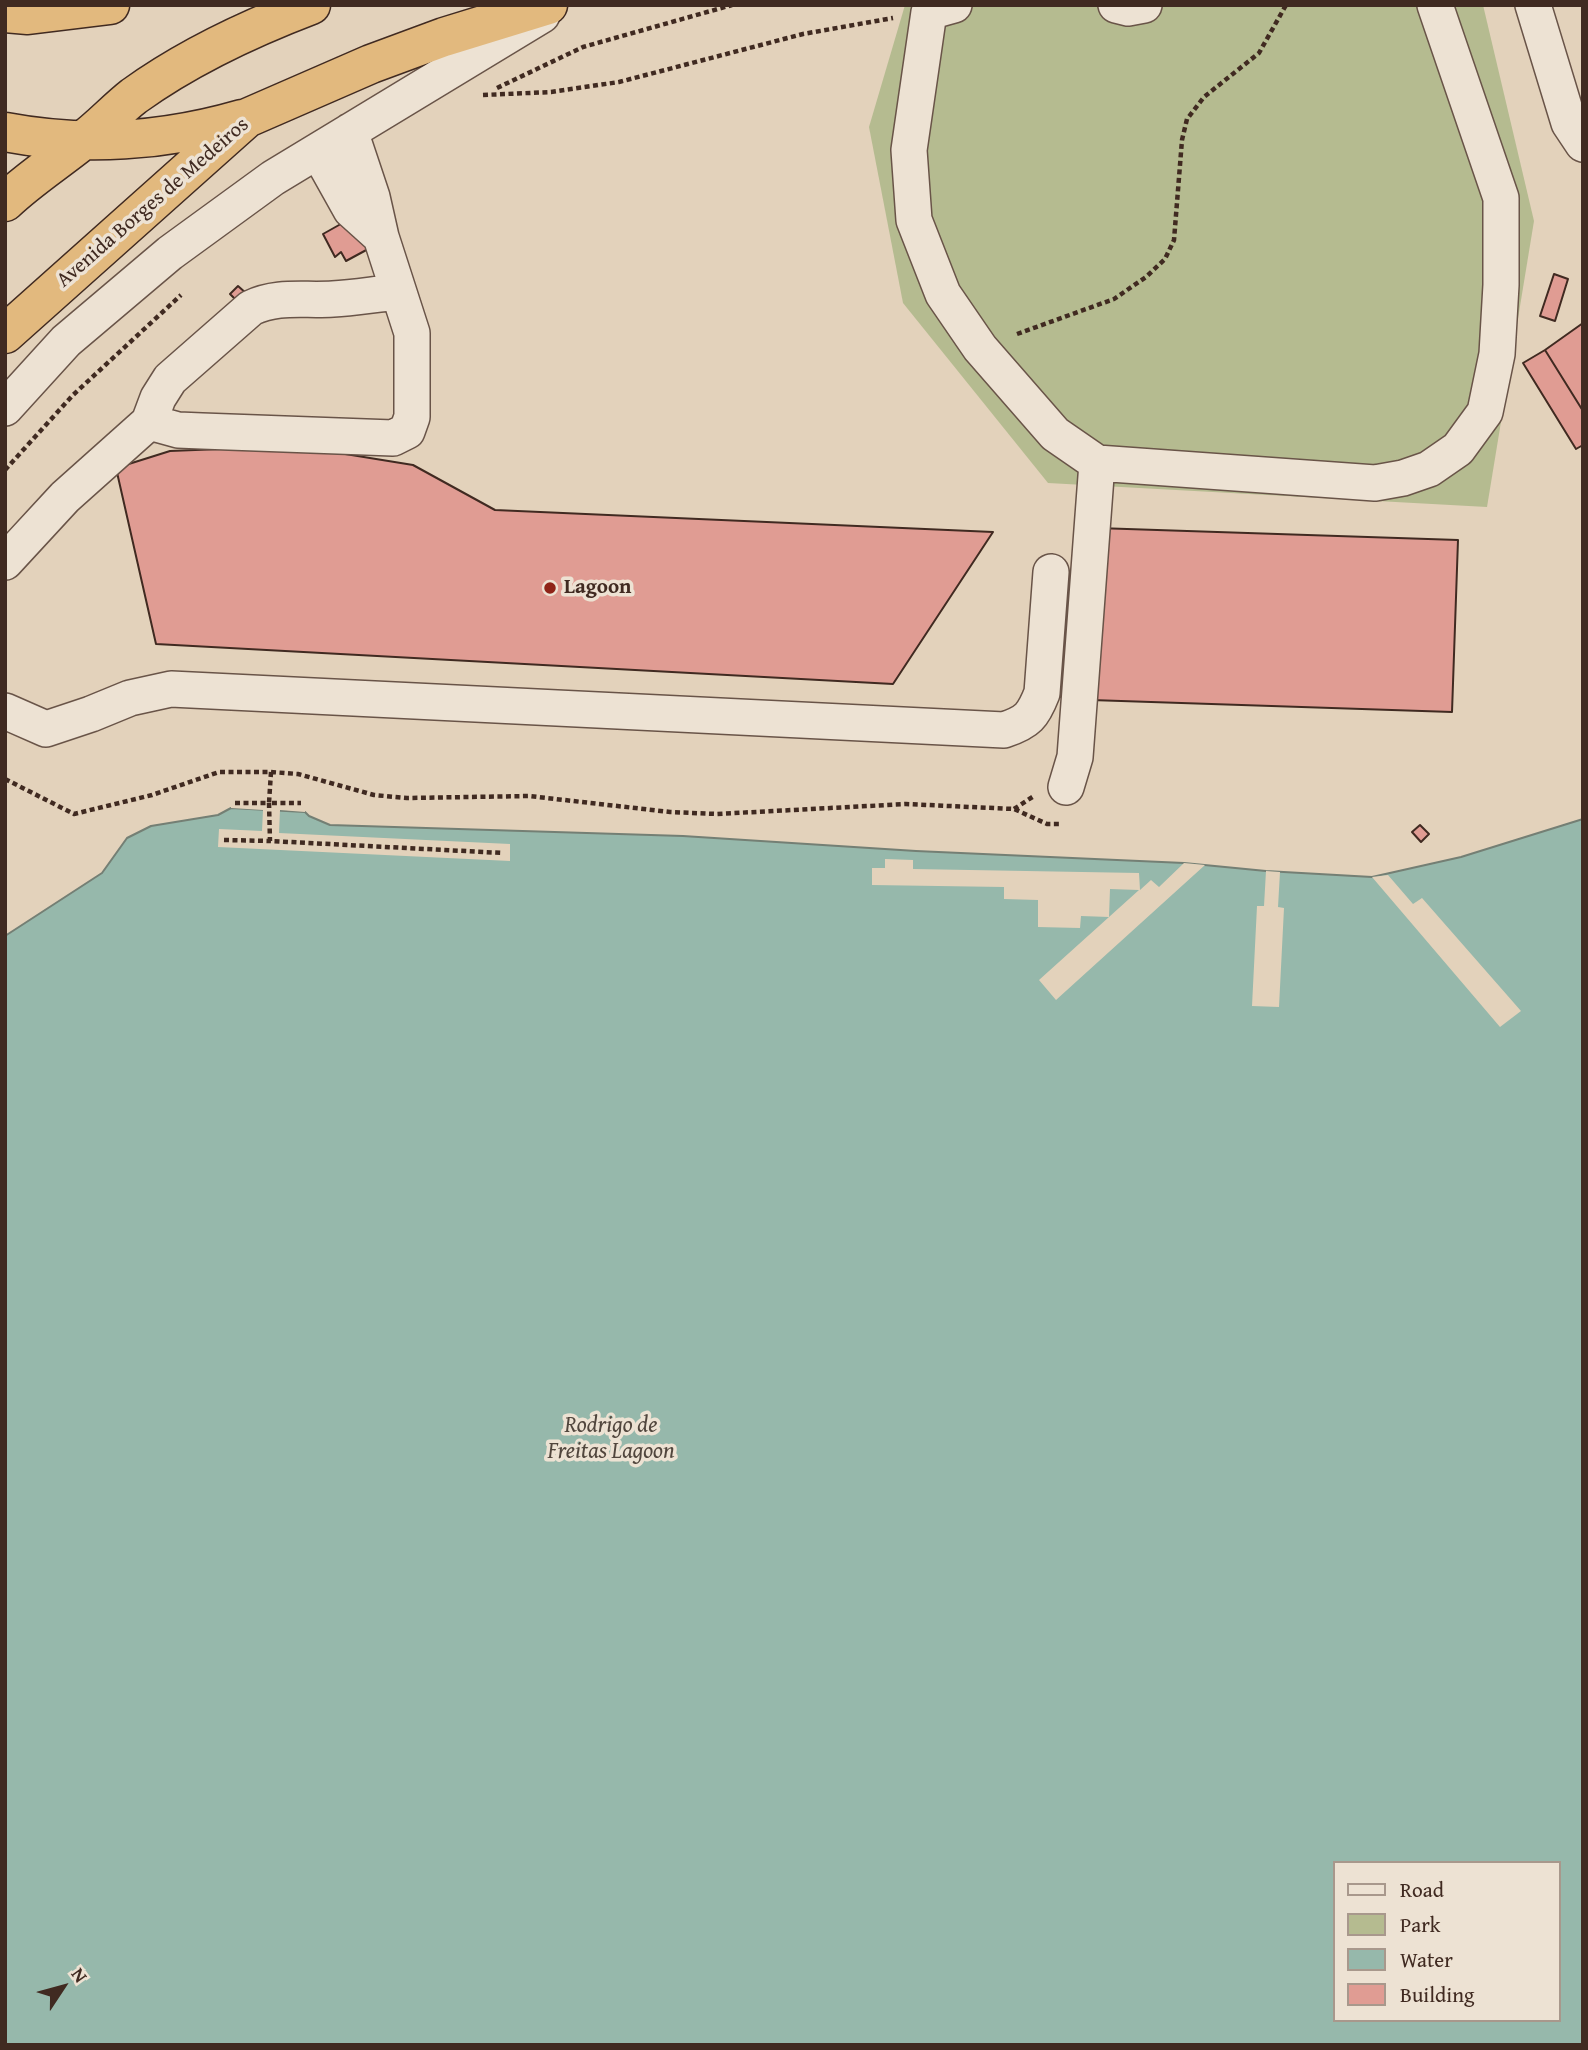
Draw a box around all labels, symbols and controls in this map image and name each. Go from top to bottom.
street label: Avenida Borges de Medeiros [52,113,254,293]
place label: Lagoon [564,575,632,601]
marker: Lagoon [542,580,558,596]
water label: Rodrigo de Freitas Lagoon [547,1412,675,1466]
legend [1332,1861,1560,2022]
text: Road [1400,1874,1444,1905]
text: Park [1400,1909,1441,1940]
text: Water [1400,1944,1453,1975]
north arrow [28,1952,98,2022]
text: N [65,1961,95,1988]
text: Building [1400,1979,1474,2010]

